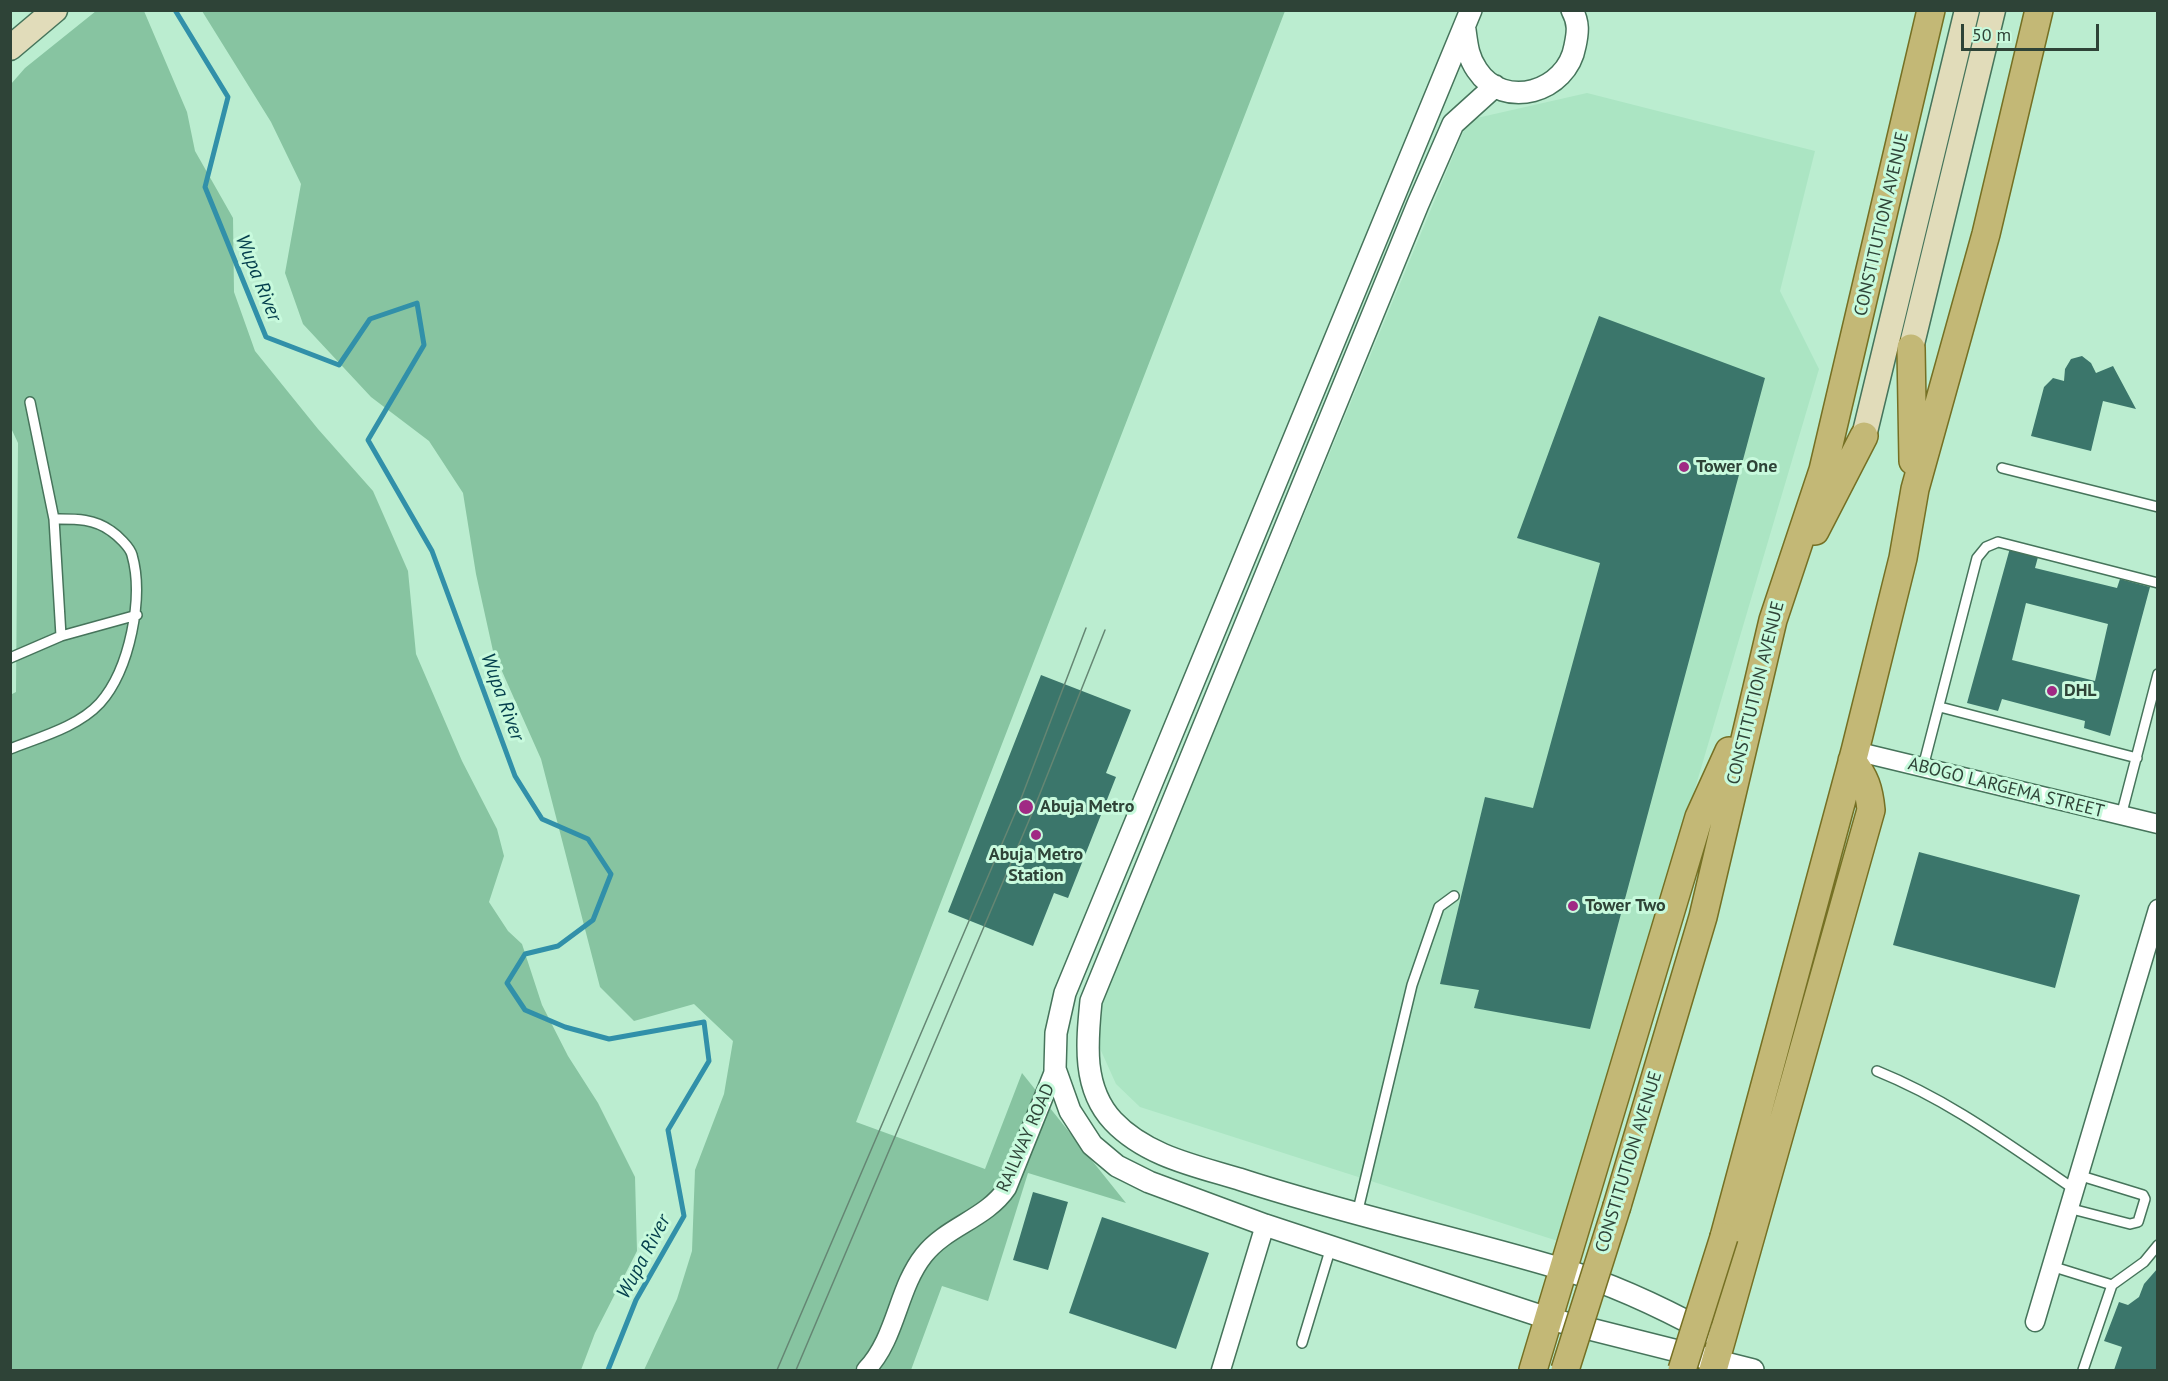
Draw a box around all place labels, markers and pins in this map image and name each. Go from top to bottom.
place label: Tower One [1696,456,1777,478]
marker: Tower One [1677,460,1691,474]
place label: DHL [2064,680,2097,702]
marker: DHL [2045,684,2059,698]
place label: Abuja Metro [1040,796,1134,818]
marker: Abuja Metro [1017,798,1035,816]
marker: Abuja Metro Station [1029,828,1043,842]
place label: Abuja Metro Station [989,844,1083,886]
place label: Tower Two [1585,895,1666,917]
marker: Tower Two [1566,899,1580,913]

